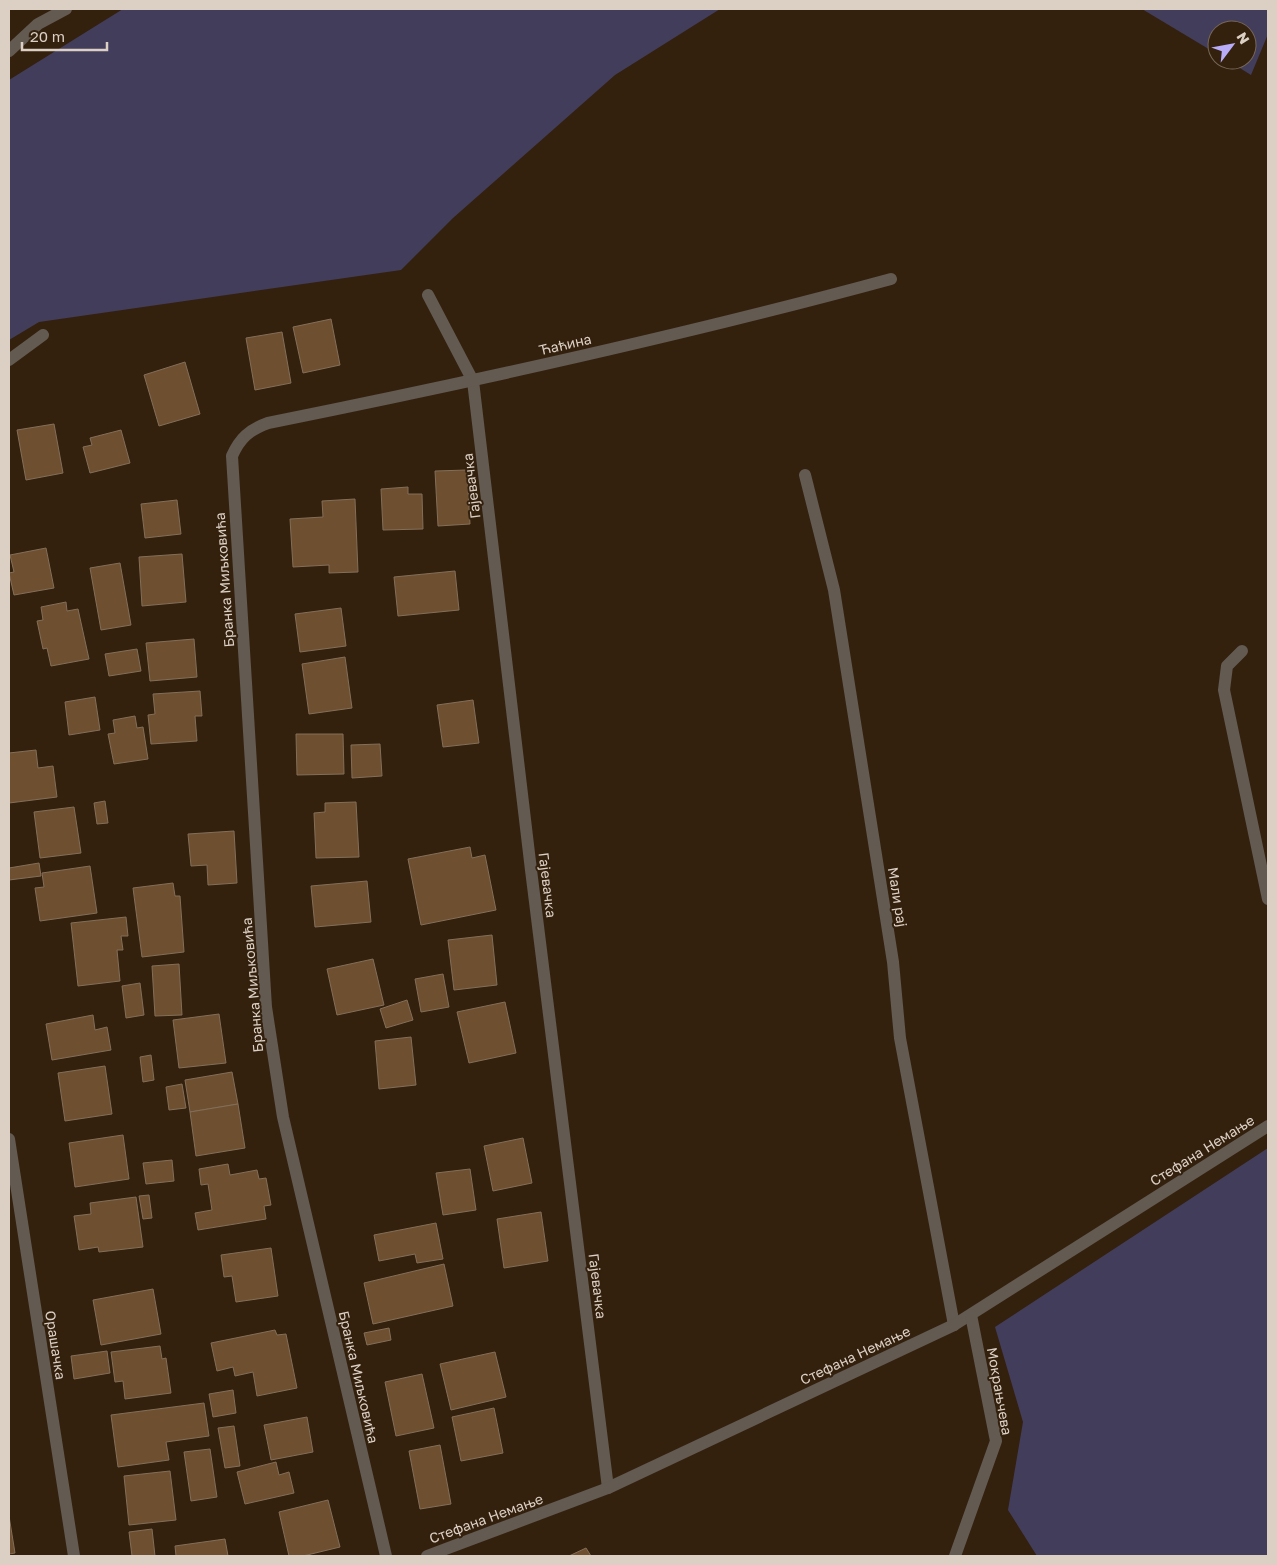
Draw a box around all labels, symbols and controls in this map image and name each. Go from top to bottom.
scale bar [22,20,108,52]
north arrow [1207,20,1257,70]
text: 20 m [30,27,65,45]
text: N [1233,29,1253,47]
street label: Ћаћина [537,330,593,358]
street label: Гајевачка [459,452,483,520]
street label: Бранка Миљковића [211,512,237,648]
street label: Гајевачка [536,851,560,919]
street label: Мали рај [885,866,911,928]
street label: Бранка Миљковића [238,917,266,1053]
street label: Стефана Немање [1147,1111,1257,1189]
street label: Гајевачка [586,1252,610,1320]
street label: Орашачка [42,1309,70,1381]
street label: Бранка Миљковића [336,1309,382,1445]
street label: Стефана Немање [797,1322,913,1388]
street label: Мокрањчева [984,1346,1016,1436]
street label: Стефана Немање [427,1490,545,1546]

